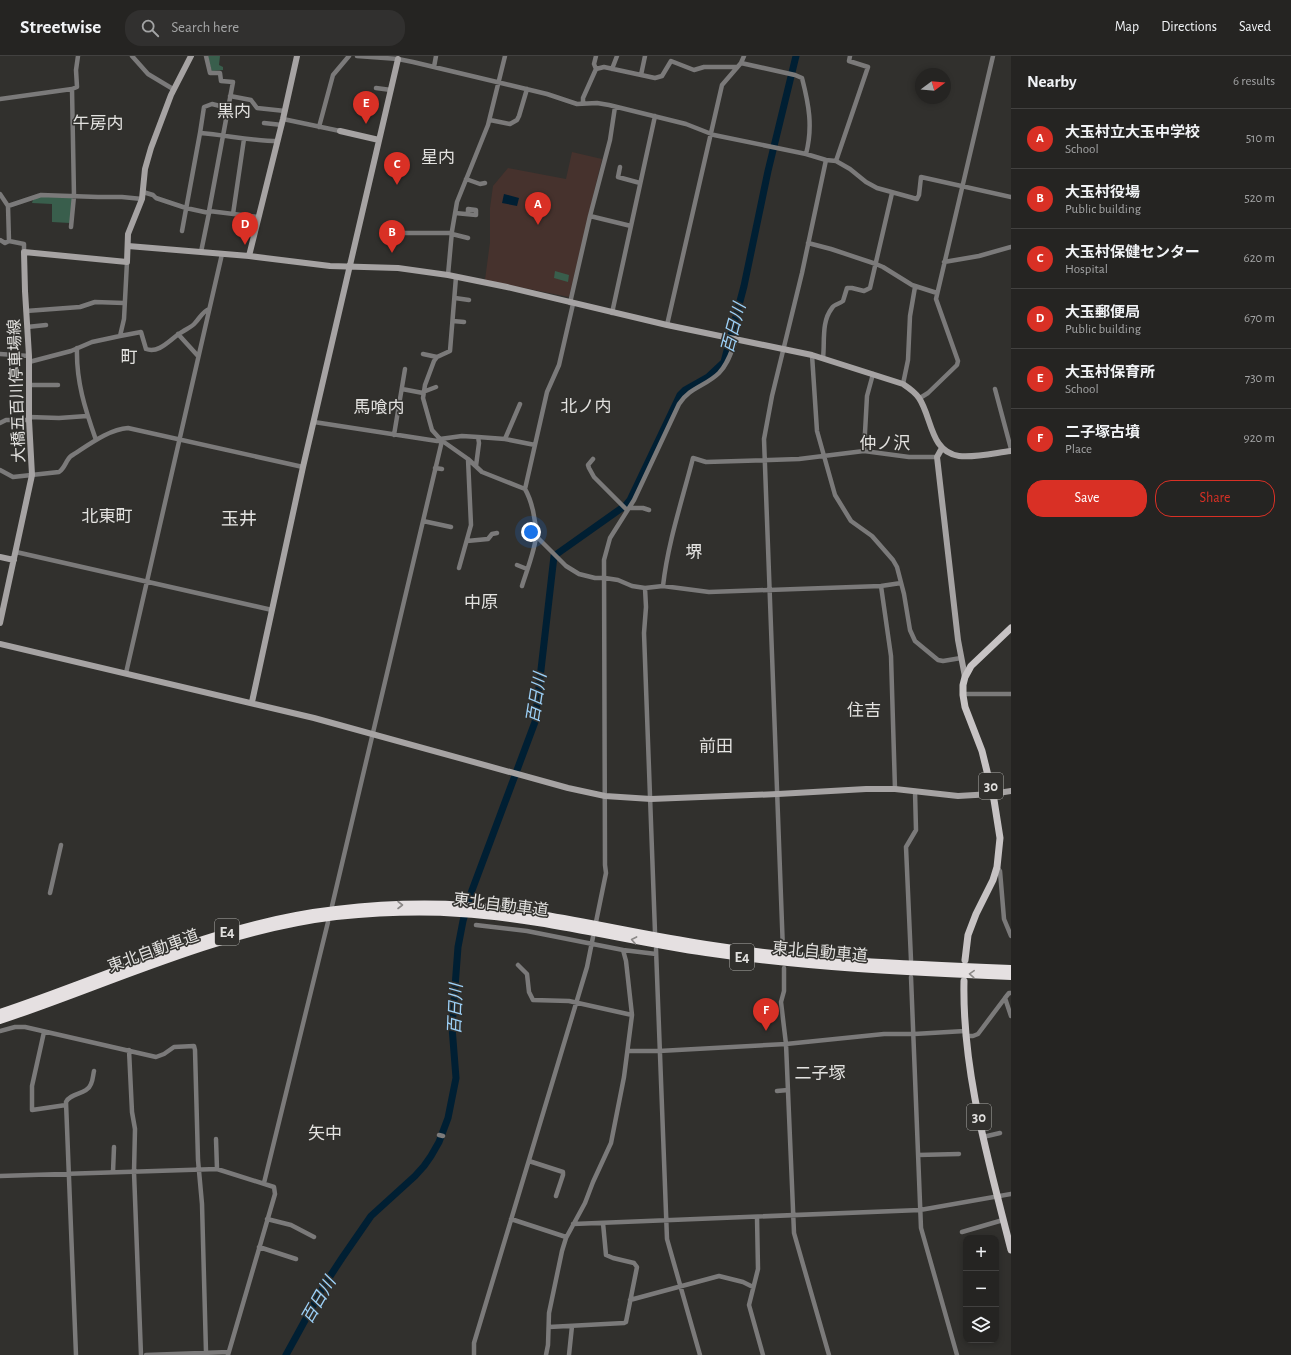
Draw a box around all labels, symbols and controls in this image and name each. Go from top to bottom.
search box [125,10,405,46]
icon: search [139,17,161,39]
text: Streetwise [20,18,101,37]
text: Search here [171,20,239,35]
text: Map [1115,20,1139,34]
text: Directions [1161,20,1217,34]
text: Saved [1239,20,1271,34]
north arrow [915,68,951,104]
text: Nearby [1027,73,1077,90]
text: 6 results [1233,75,1275,88]
pin: E [353,91,379,124]
district label: 黒内 [217,103,251,120]
district label: 午房内 [73,114,124,132]
text: 大玉村立大玉中学校 [1065,125,1200,140]
text: A [1036,132,1044,145]
text: 510 m [1246,132,1275,145]
text: School [1065,143,1099,156]
district label: 星内 [421,149,455,166]
pin: C [384,152,410,185]
text: 大玉村役場 [1065,185,1140,200]
pin: A [525,192,551,225]
text: B [1036,192,1044,205]
text: 520 m [1244,192,1275,205]
text: Public building [1065,203,1141,216]
pin: D [232,212,258,245]
pin: B [379,220,405,253]
text: 大玉村保健センター [1065,245,1200,260]
text: C [1037,252,1043,265]
text: 620 m [1244,252,1275,265]
text: Hospital [1065,263,1108,276]
water label: 百日川 [719,299,749,355]
text: 大玉郵便局 [1065,305,1140,320]
text: D [1036,312,1044,325]
text: 670 m [1244,312,1275,325]
street label: 大橋五百川停車場線 [5,319,28,463]
text: Public building [1065,323,1141,336]
district label: 町 [121,349,138,366]
text: 大玉村保育所 [1065,365,1155,380]
text: E [1037,372,1043,385]
text: 730 m [1245,372,1275,385]
text: School [1065,383,1099,396]
district label: 北ノ内 [561,397,612,415]
district label: 馬喰内 [354,399,405,416]
text: 二子塚古墳 [1065,425,1140,440]
text: F [1037,432,1043,445]
text: 920 m [1244,432,1275,445]
district label: 仲ノ沢 [860,434,911,452]
text: Place [1065,443,1092,456]
button: Save [1027,480,1147,517]
button: Share [1155,480,1275,517]
district label: 北東町 [82,507,133,525]
district label: 玉井 [221,509,257,529]
your location [521,522,541,542]
district label: 堺 [686,544,703,561]
district label: 中原 [464,594,498,611]
water label: 百日川 [524,670,549,725]
district label: 住吉 [847,701,881,719]
district label: 前田 [699,737,733,755]
road number: 30 [979,773,1003,799]
street label: 東北自動車道 [452,890,550,919]
one-way arrow [397,901,403,909]
road number: E4 [215,919,239,945]
street label: 東北自動車道 [105,926,201,975]
one-way arrow [631,936,637,944]
street label: 東北自動車道 [771,939,869,964]
road number: E4 [730,944,754,970]
one-way arrow [969,970,975,979]
water label: 百日川 [446,981,465,1035]
pin: F [753,998,779,1031]
district label: 二子塚 [795,1065,846,1082]
road number: 30 [967,1104,991,1130]
district label: 矢中 [308,1124,342,1142]
map controls [963,1235,999,1343]
button: + [963,1235,999,1271]
button: − [963,1271,999,1307]
water label: 百日川 [298,1272,340,1327]
button: layers [963,1307,999,1343]

